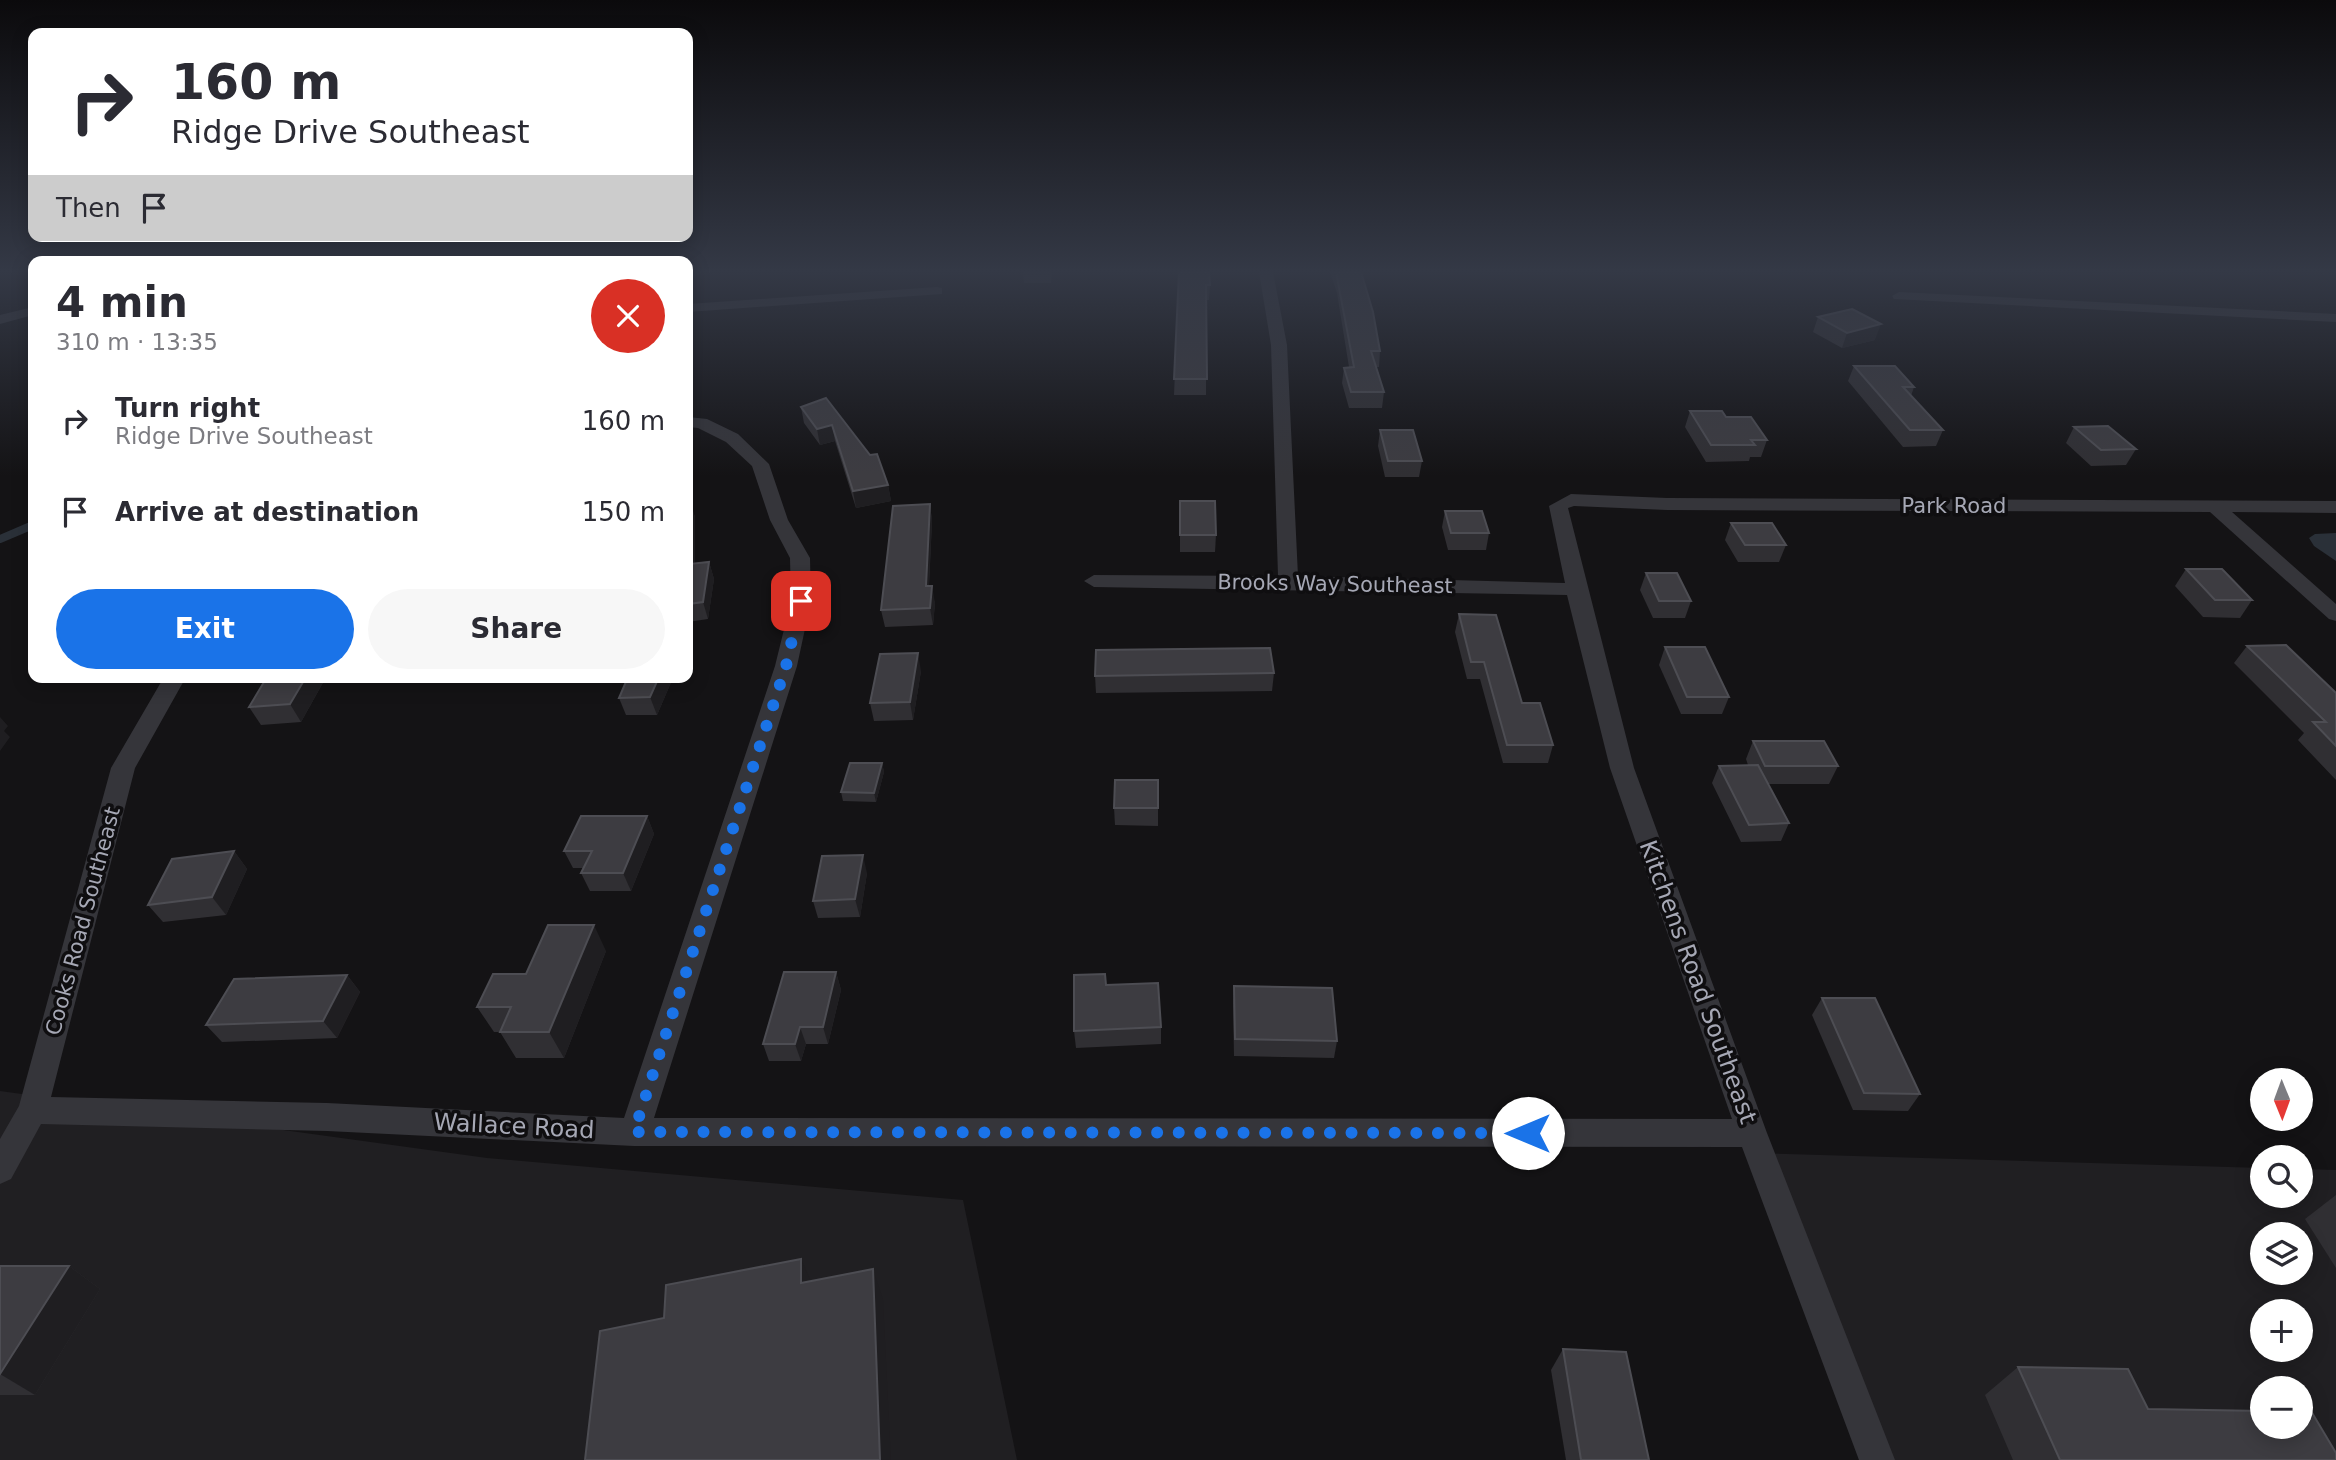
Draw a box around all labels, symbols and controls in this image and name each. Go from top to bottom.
text: 160 m [171,54,341,111]
icon: right [56,56,147,147]
text: Ridge Drive Southeast [171,113,530,151]
icon: arrive [135,189,173,227]
text: Then [56,193,121,223]
text: 4 min [56,278,188,327]
button: close [591,279,665,353]
text: 310 m · 13:35 [56,329,218,355]
text: Turn right [115,393,260,423]
icon: right [56,402,94,440]
text: 160 m [582,406,665,436]
text: Ridge Drive Southeast [115,423,373,449]
icon: arrive [56,493,94,531]
street label: Park Road [1902,494,2006,518]
text: Arrive at destination [115,497,419,527]
text: 150 m [582,497,665,527]
street label: Brooks Way Southeast [1217,570,1453,598]
pin [771,571,831,631]
icon: arrive [782,582,820,620]
button: Exit [56,589,354,669]
button: Share [368,589,665,669]
street label: Cooks Road Southeast [41,804,125,1038]
street label: Kitchens Road Southeast [1634,837,1762,1127]
north arrow [2250,1068,2314,1130]
map controls [2250,1068,2313,1439]
position arrow [1491,1096,1565,1170]
street label: Wallace Road [433,1108,595,1144]
button: search [2250,1145,2313,1208]
button: layers [2250,1222,2313,1285]
button: + [2250,1299,2313,1362]
button: − [2250,1376,2313,1439]

